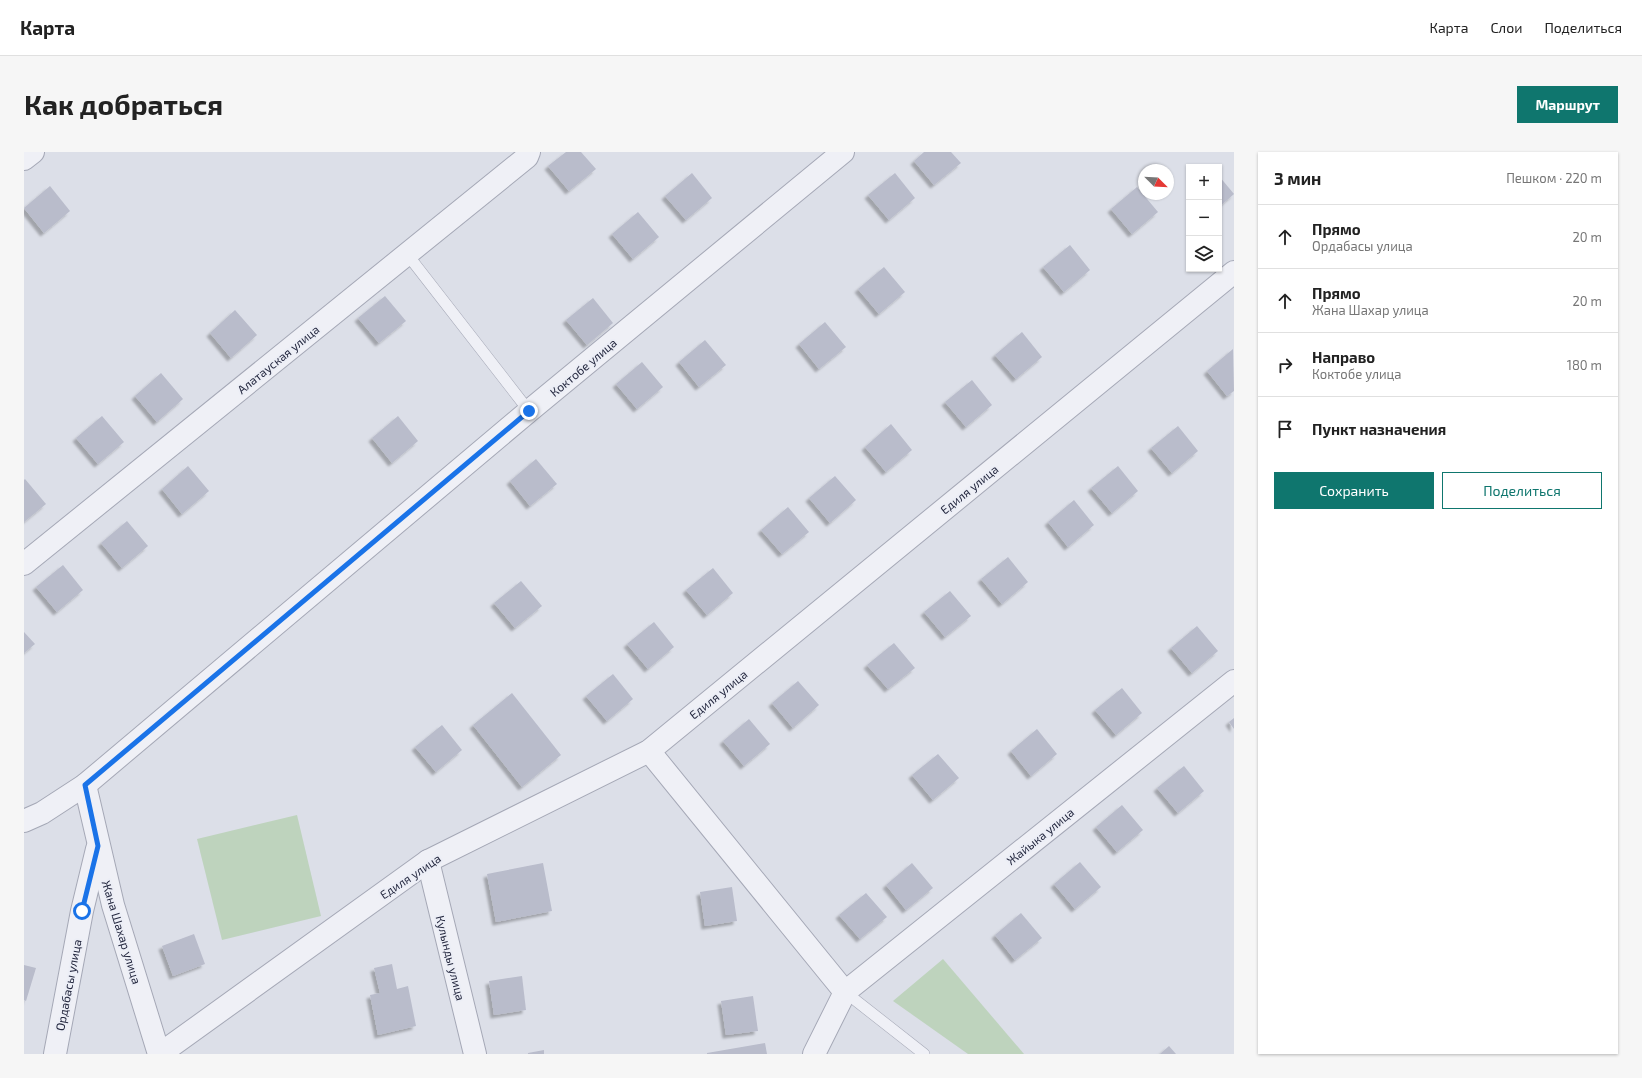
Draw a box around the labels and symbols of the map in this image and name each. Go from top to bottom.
north arrow [1138,164,1174,200]
street label: Алатауская улица [234,322,322,397]
street label: Коктобе улица [547,335,620,400]
route end [520,402,538,420]
street label: Едиля улица [937,461,1001,517]
street label: Едиля улица [686,666,750,722]
street label: Жайыка улица [1004,805,1077,868]
street label: Едиля улица [377,851,444,902]
street label: Жана Шахар улица [99,878,144,986]
route start [73,902,91,920]
street label: Кулынды улица [433,914,468,1002]
street label: Ордабасы улица [52,938,85,1032]

